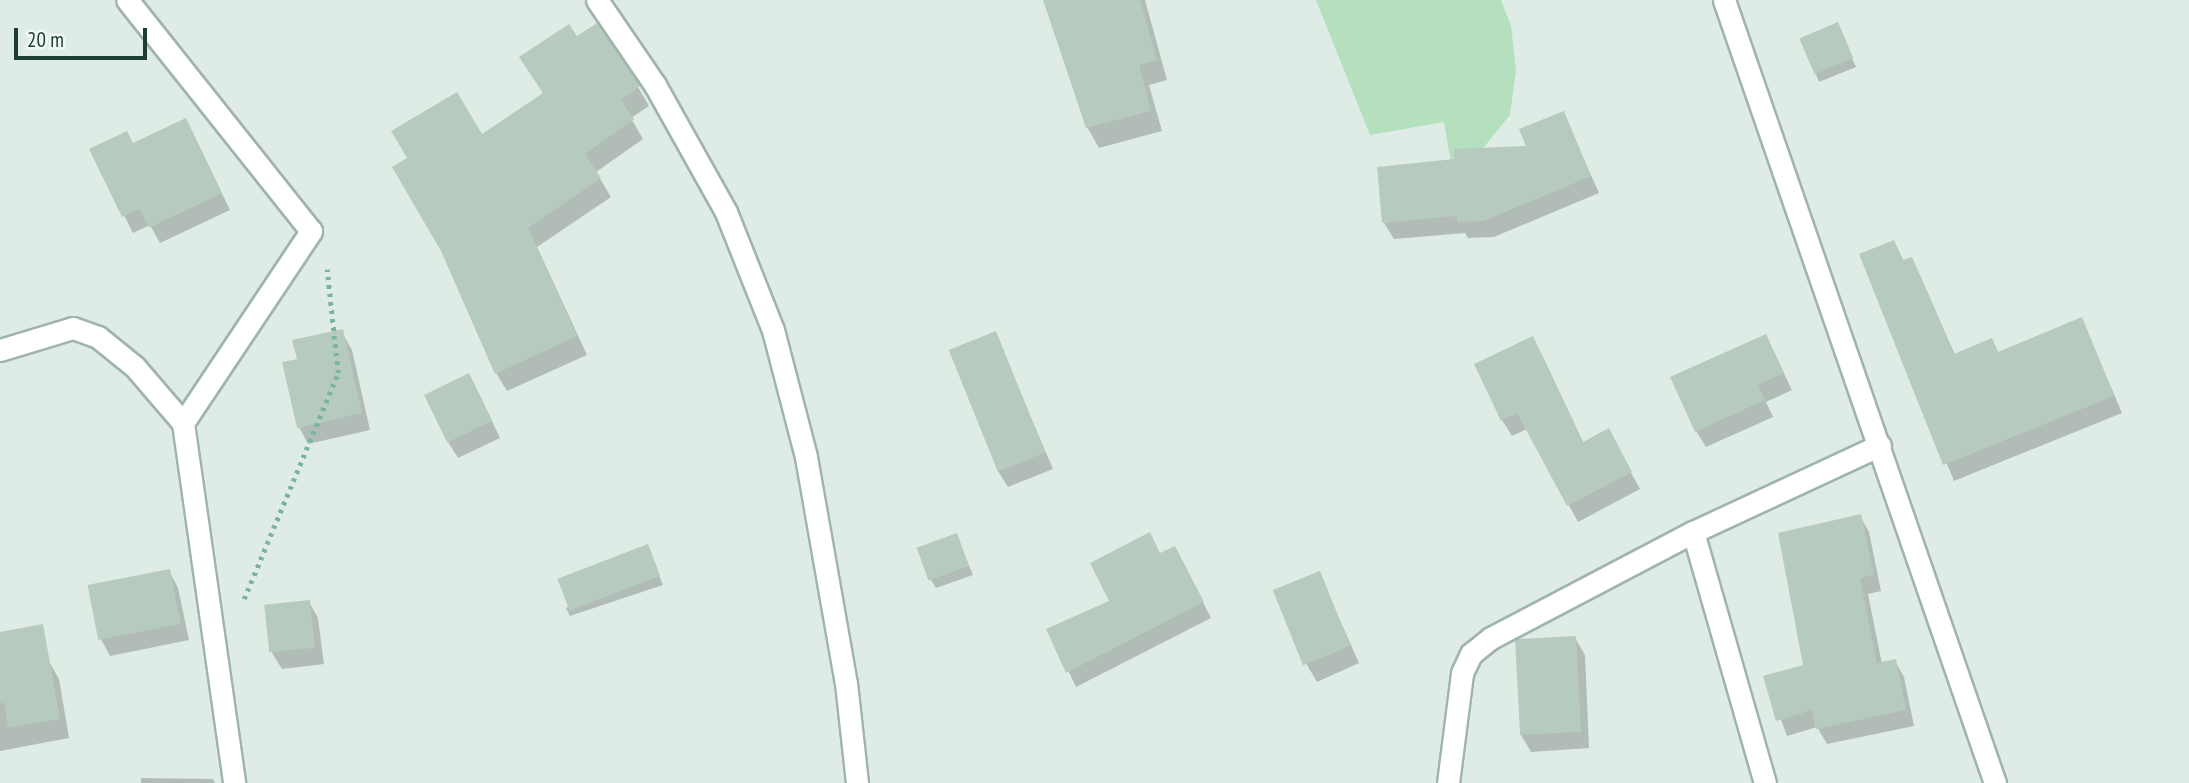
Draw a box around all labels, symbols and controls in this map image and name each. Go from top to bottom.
scale bar [18,14,150,58]
text: 20 m [27,26,64,53]

